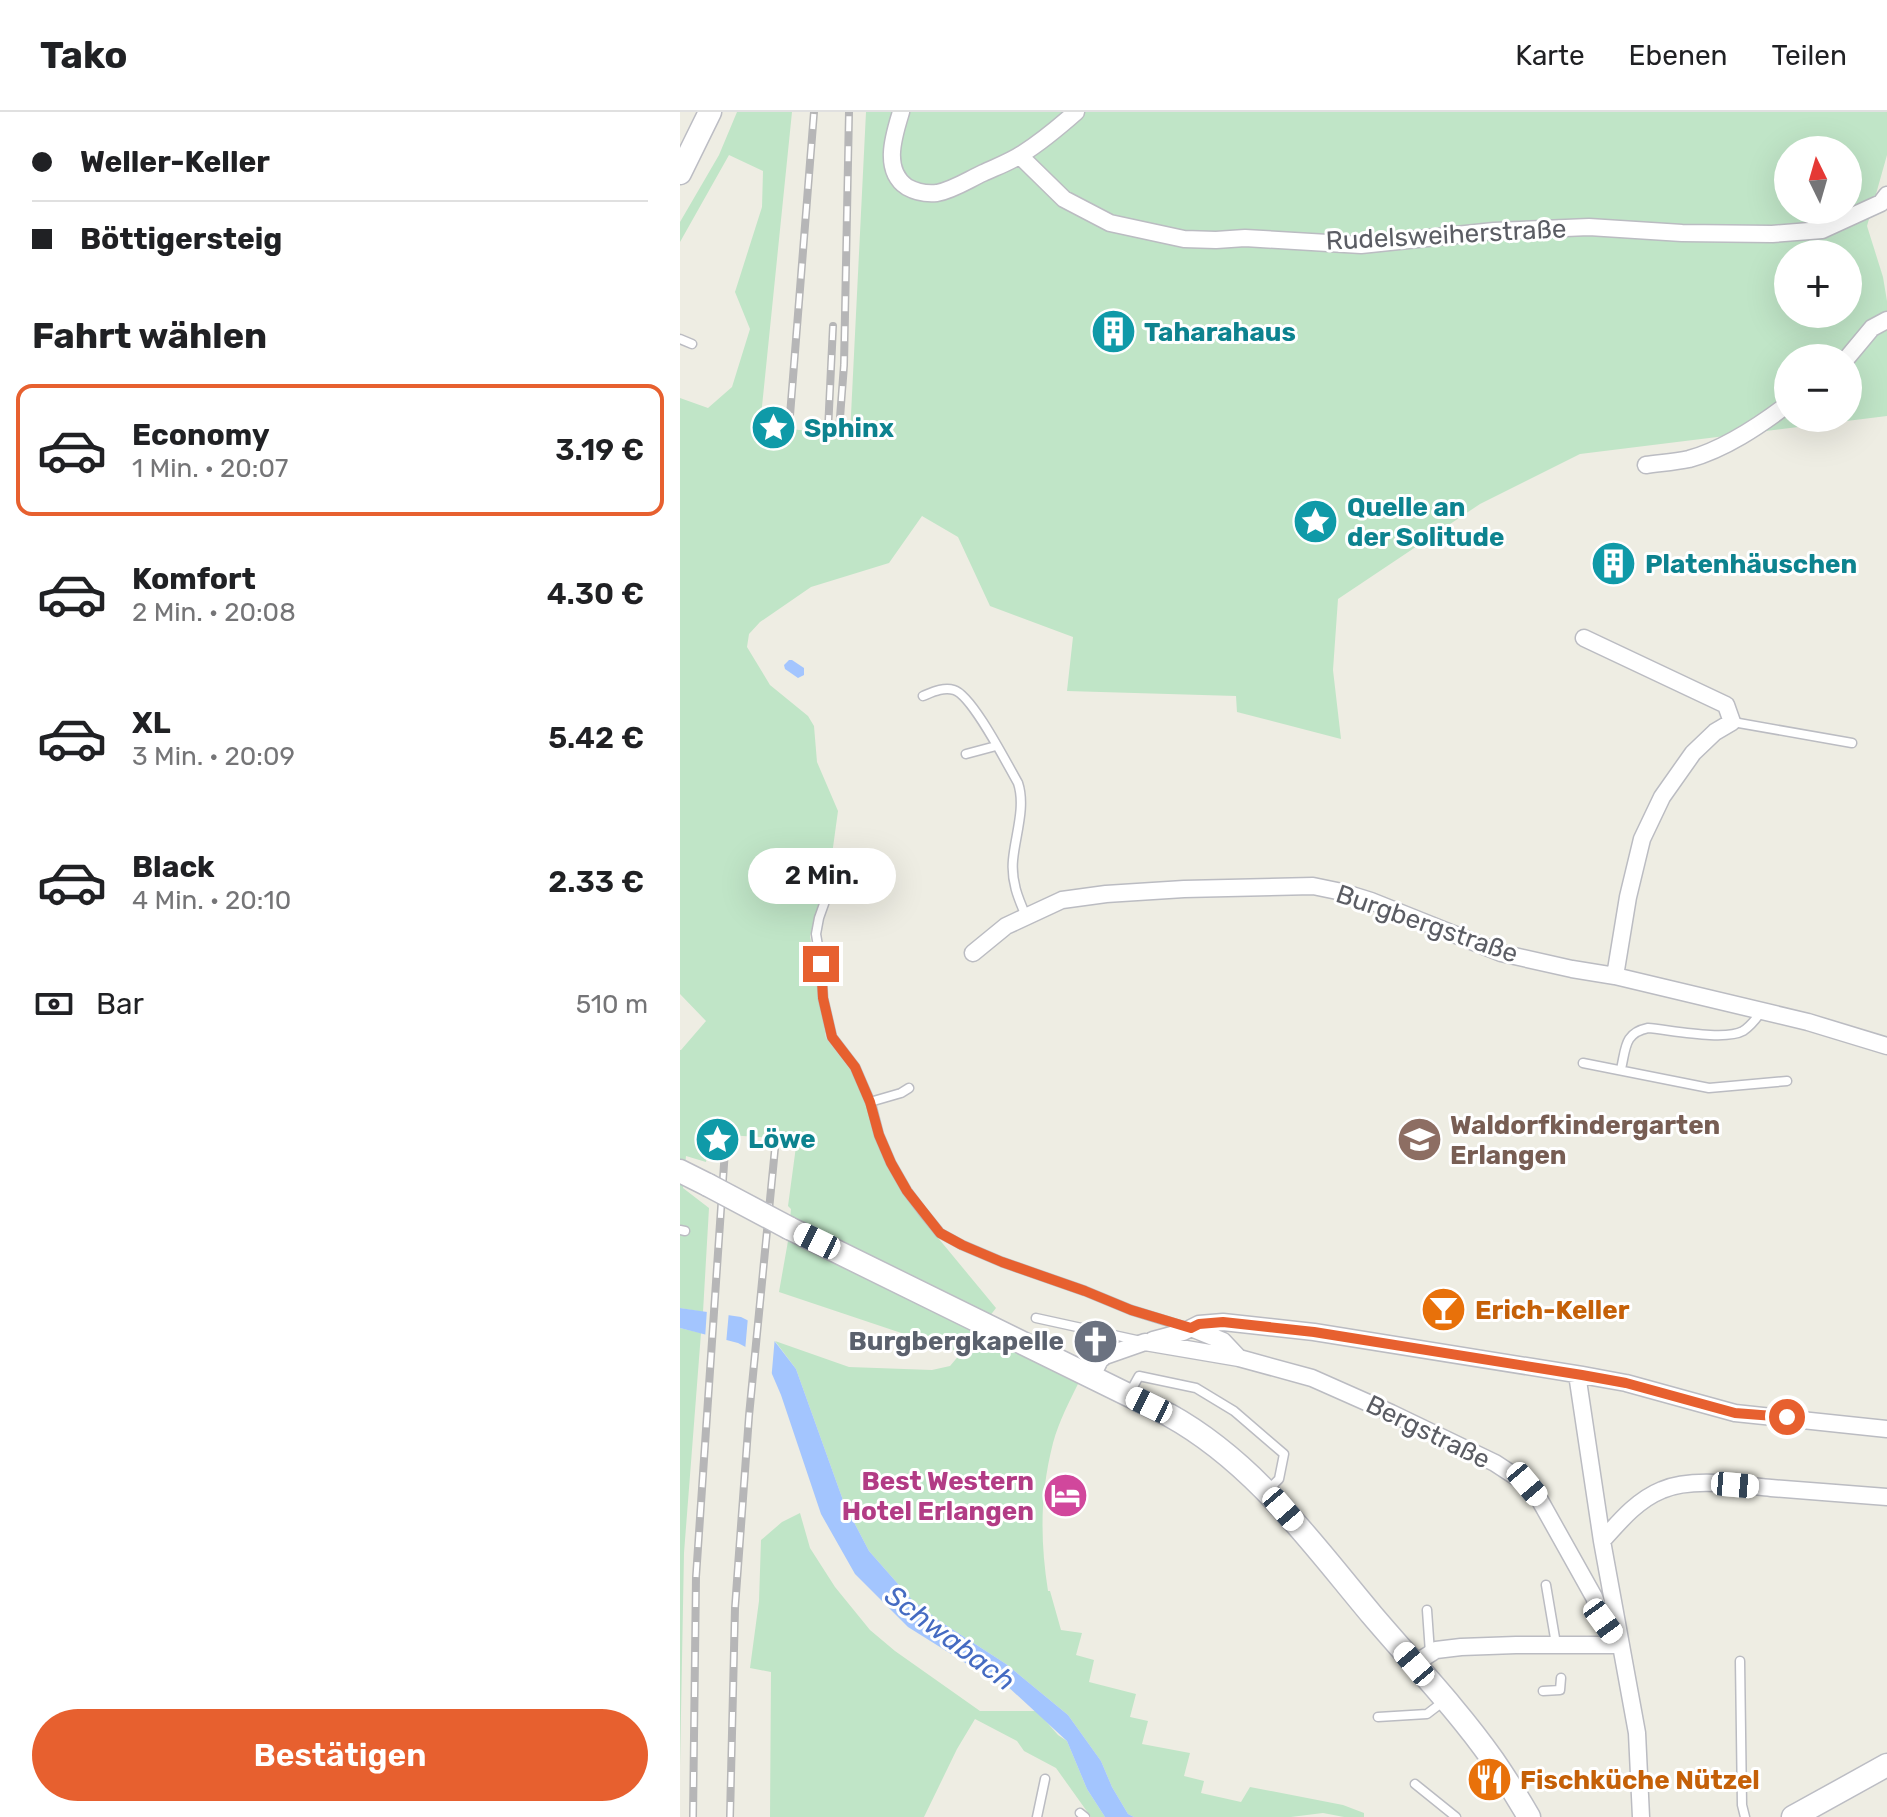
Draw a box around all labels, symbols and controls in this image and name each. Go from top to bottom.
text: Tako [40,32,128,78]
text: Karte [1515,39,1585,72]
text: Ebenen [1629,39,1728,72]
text: Teilen [1772,39,1847,72]
north arrow [1774,136,1862,224]
map controls [1774,136,1862,432]
text: Weller-Keller [80,144,270,180]
street label: Rudelsweiherstraße [1325,213,1567,257]
text: Böttigersteig [80,221,282,257]
button: + [1774,240,1862,328]
building icon: Taharahaus [1089,308,1137,356]
text: Fahrt wählen [32,314,267,357]
place label: Taharahaus [1144,317,1296,348]
button: − [1774,344,1862,432]
place icon: Sphinx [749,404,797,452]
place label: Sphinx [804,413,894,444]
icon: car [36,414,108,486]
text: Economy [132,417,270,453]
text: 3.19 € [555,432,644,468]
text: 1 Min. · 20:07 [132,453,288,484]
place label: Quelle an der Solitude [1347,492,1504,553]
place icon: Quelle an der Solitude [1292,498,1340,546]
building icon: Platenhäuschen [1590,540,1638,588]
place label: Platenhäuschen [1645,549,1857,580]
icon: car [36,558,108,630]
text: Komfort [132,561,256,597]
text: 4.30 € [547,576,644,612]
text: 2 Min. · 20:08 [132,597,296,628]
icon: car [36,702,108,774]
text: XL [132,705,171,741]
text: 5.42 € [548,720,644,756]
text: 3 Min. · 20:09 [132,741,295,772]
icon: car [36,846,108,918]
callout: 2 Min. [747,848,895,904]
text: Black [132,849,215,885]
text: 2 Min. [785,860,859,891]
text: 2.33 € [548,864,644,900]
street label: Burgbergstraße [1332,878,1522,970]
text: 4 Min. · 20:10 [132,885,291,916]
route end [803,946,839,982]
icon: cash [32,982,76,1026]
text: Bar [96,986,144,1022]
text: 510 m [576,989,648,1020]
place label: Waldorfkindergarten Erlangen [1450,1110,1720,1171]
place icon: Löwe [693,1115,741,1163]
school or university icon: Waldorfkindergarten Erlangen [1395,1116,1443,1164]
place label: Löwe [748,1124,816,1155]
car [790,1220,844,1262]
bar icon: Erich-Keller [1420,1286,1468,1334]
place label: Erich-Keller [1475,1295,1630,1326]
church icon: Burgbergkapelle [1071,1317,1119,1365]
place label: Burgbergkapelle [848,1326,1064,1357]
car [1122,1384,1176,1426]
street label: Bergstraße [1361,1389,1495,1475]
route start [1769,1399,1805,1435]
car [1502,1458,1552,1510]
place label: Best Western Hotel Erlangen [842,1466,1034,1527]
car [1710,1471,1760,1499]
hotel icon: Best Western Hotel Erlangen [1041,1472,1089,1520]
car [1258,1483,1308,1535]
water label: Schwabach [879,1578,1021,1698]
car [1579,1595,1627,1647]
car [1389,1638,1439,1690]
button: Bestätigen [32,1709,648,1801]
restaurant icon: Fischküche Nützel [1465,1756,1513,1804]
place label: Fischküche Nützel [1520,1765,1760,1796]

